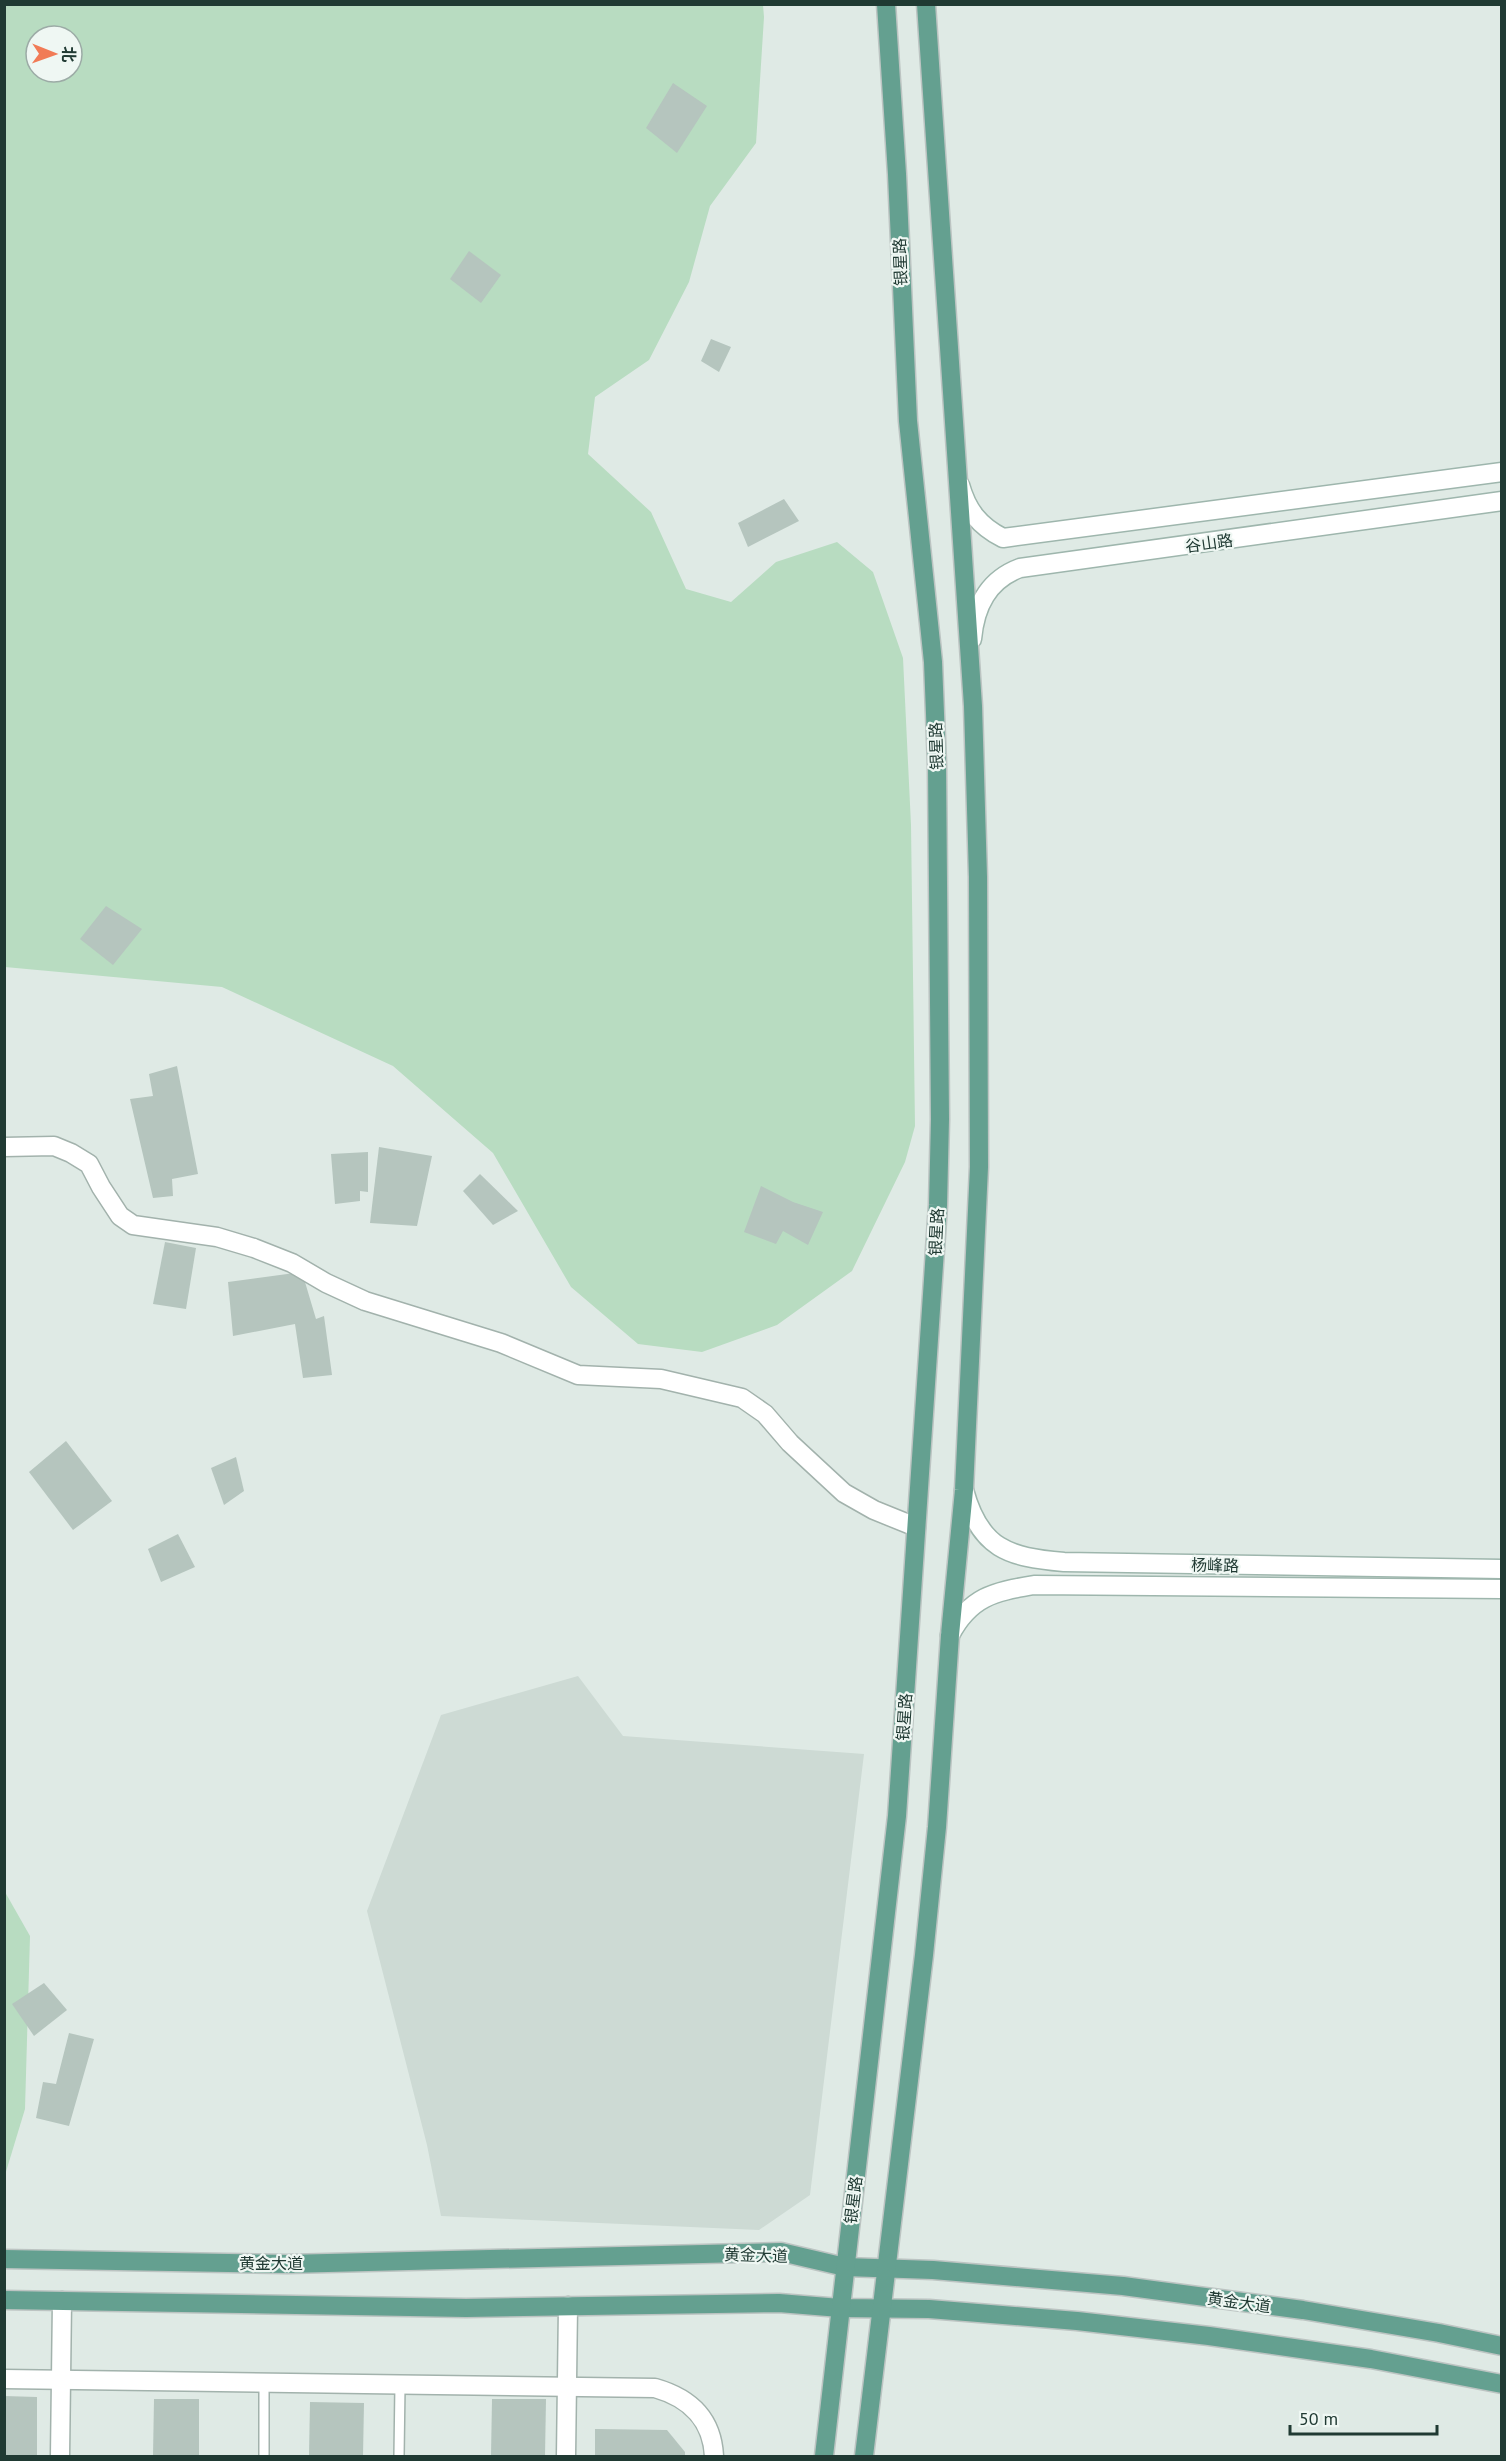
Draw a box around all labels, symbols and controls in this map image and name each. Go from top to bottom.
north arrow [24,24,84,84]
text: 北 [59,46,79,62]
street label: 银星路 [889,238,911,286]
street label: 谷山路 [1184,530,1234,556]
street label: 银星路 [925,722,947,770]
street label: 银星路 [925,1208,947,1256]
street label: 杨峰路 [1191,1555,1239,1575]
street label: 银星路 [892,1692,916,1742]
street label: 银星路 [840,2175,866,2225]
street label: 黄金大道 [724,2244,788,2266]
street label: 黄金大道 [239,2253,303,2273]
street label: 黄金大道 [1206,2288,1272,2316]
scale bar [1290,2398,1437,2436]
text: 50 m [1299,2407,1338,2430]

